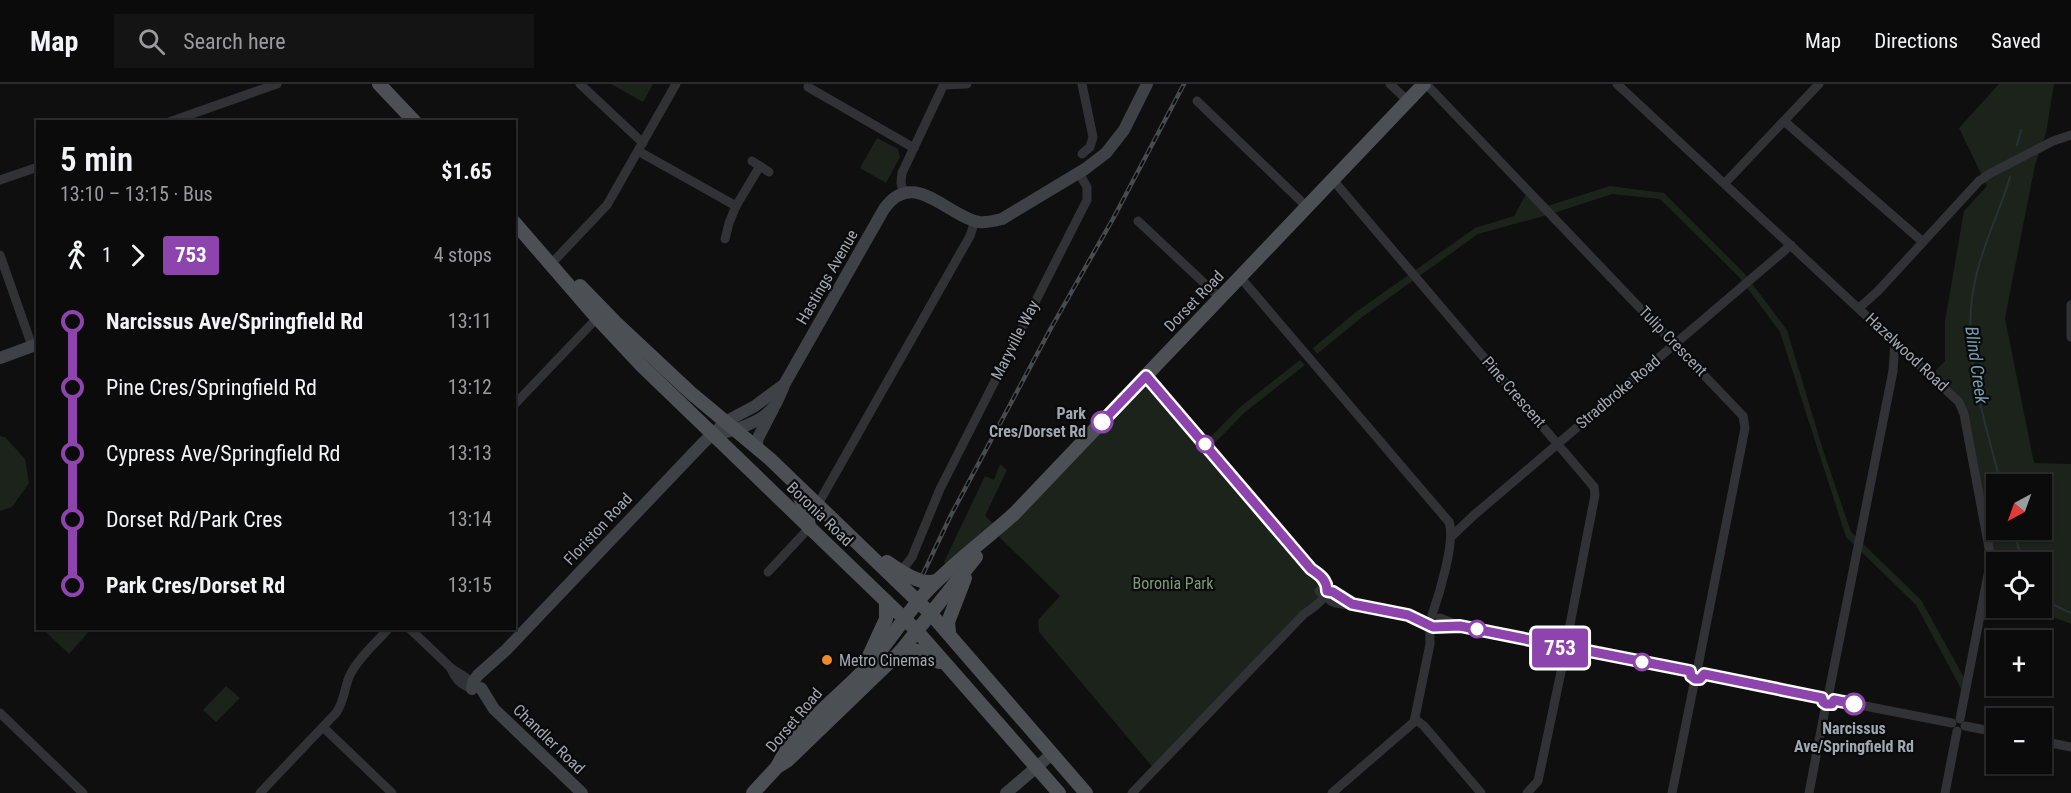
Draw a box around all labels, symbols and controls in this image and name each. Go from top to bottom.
search box [114,14,534,68]
text: Map [30,25,78,58]
icon: search [135,25,168,58]
text: Search here [183,29,286,54]
text: Map [1805,29,1841,53]
text: Directions [1874,29,1958,53]
text: Saved [1991,29,2041,53]
text: 5 min [60,140,133,179]
text: $1.65 [441,159,492,184]
text: 13:10 – 13:15 · Bus [60,182,213,206]
street label: Hastings Avenue [792,226,862,328]
icon: walk [60,239,93,272]
icon: forward [121,239,154,272]
text: 1 [102,243,112,267]
text: 753 [175,243,207,267]
text: 4 stops [434,243,492,267]
street label: Dorset Road [1160,267,1228,335]
street label: Maryville Way [987,297,1043,383]
street label: Tulip Crescent [1635,302,1711,380]
text: Narcissus Ave/Springfield Rd [106,309,363,334]
text: 13:11 [448,309,492,333]
street label: Hazelwood Road [1862,309,1952,395]
water label: Blind Creek [1961,325,1993,406]
street label: Stradbroke Road [1572,351,1664,433]
street label: Pine Crescent [1478,353,1550,431]
text: Pine Cres/Springfield Rd [106,375,317,400]
text: 13:12 [448,375,492,399]
place label: Park Cres/Dorset Rd [989,404,1086,441]
marker: Park Cres/Dorset Rd [1091,411,1113,433]
unlabelled marker [1196,435,1214,453]
text: Cypress Ave/Springfield Rd [106,441,341,466]
text: 13:13 [448,441,492,465]
north arrow [1986,474,2052,540]
map controls [1986,474,2052,774]
street label: Boronia Road [783,478,857,550]
street label: Floriston Road [560,489,636,569]
text: Dorset Rd/Park Cres [106,507,283,532]
text: 13:14 [448,507,492,531]
button: locate [1986,552,2052,618]
text: Park Cres/Dorset Rd [106,573,285,598]
text: 13:15 [448,573,492,597]
park label: Boronia Park [1133,574,1214,593]
unlabelled marker [1468,620,1486,638]
line badge: 753 [1526,628,1594,668]
button: + [1986,630,2052,696]
text: 753 [1544,636,1576,660]
place label: Metro Cinemas [839,651,935,670]
marker: Metro Cinemas [820,653,834,667]
unlabelled marker [1633,653,1651,671]
street label: Dorset Road [762,684,826,756]
marker: Narcissus Ave/Springfield Rd [1843,693,1865,715]
street label: Chandler Road [509,700,589,778]
button: − [1986,708,2052,774]
place label: Narcissus Ave/Springfield Rd [1794,719,1914,756]

